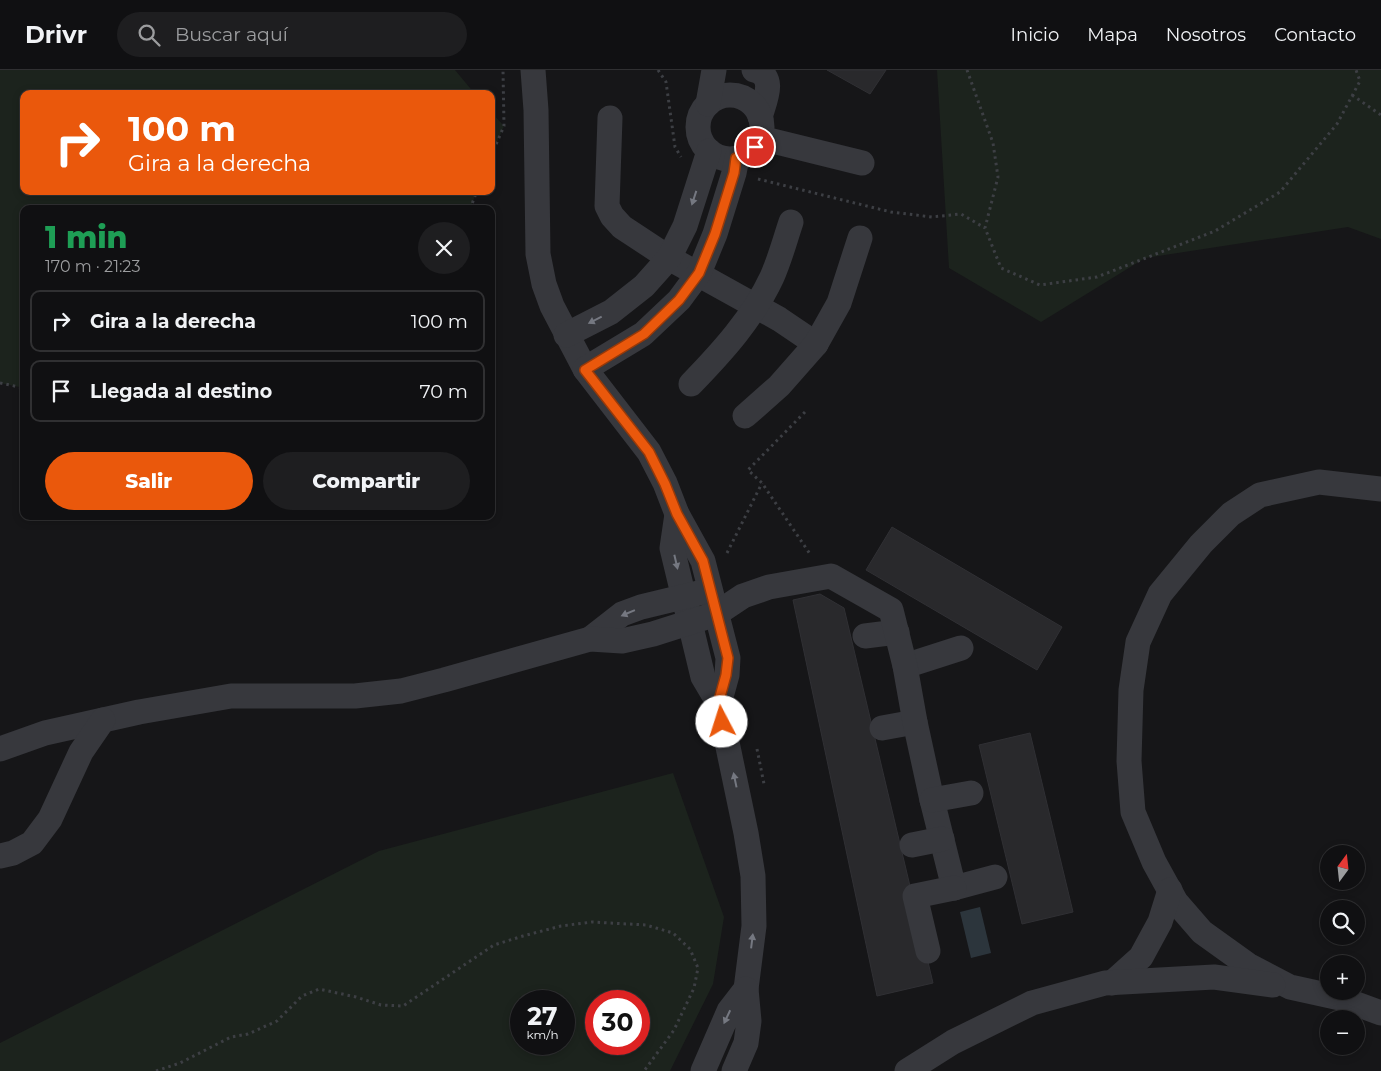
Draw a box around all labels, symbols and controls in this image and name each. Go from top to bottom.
search box [117,12,467,57]
text: Drivr [25,20,87,49]
icon: search [135,21,163,49]
text: Buscar aquí [175,23,288,46]
text: Inicio [1011,24,1059,46]
text: Mapa [1087,24,1138,46]
text: Nosotros [1166,24,1246,46]
text: Contacto [1274,24,1356,46]
text: 100 m [128,107,236,150]
icon: right [45,110,110,175]
pin [734,126,776,168]
icon: arrive [741,133,769,161]
text: Gira a la derecha [128,150,311,177]
one-way arrow [690,191,698,206]
text: 1 min [45,219,128,256]
button: close [418,222,470,274]
text: 170 m · 21:23 [45,257,140,276]
icon: right [47,307,75,335]
text: Gira a la derecha [90,310,256,333]
text: 100 m [411,310,468,333]
one-way arrow [588,316,602,324]
icon: arrive [47,377,75,405]
text: Llegada al destino [90,380,272,403]
text: 70 m [419,380,468,403]
button: Salir [45,452,253,510]
button: Compartir [263,452,470,510]
one-way arrow [672,554,680,570]
one-way arrow [621,609,635,617]
position arrow [695,695,747,747]
one-way arrow [731,773,739,788]
north arrow [1320,845,1365,890]
map controls [1320,845,1365,1055]
button: search [1320,900,1365,945]
one-way arrow [748,933,756,949]
button: + [1320,955,1365,1000]
speed limit sign: 30 [585,990,650,1055]
text: 27 [527,1001,558,1031]
one-way arrow [722,1010,730,1024]
button: − [1320,1010,1365,1055]
text: km/h [526,1027,559,1042]

